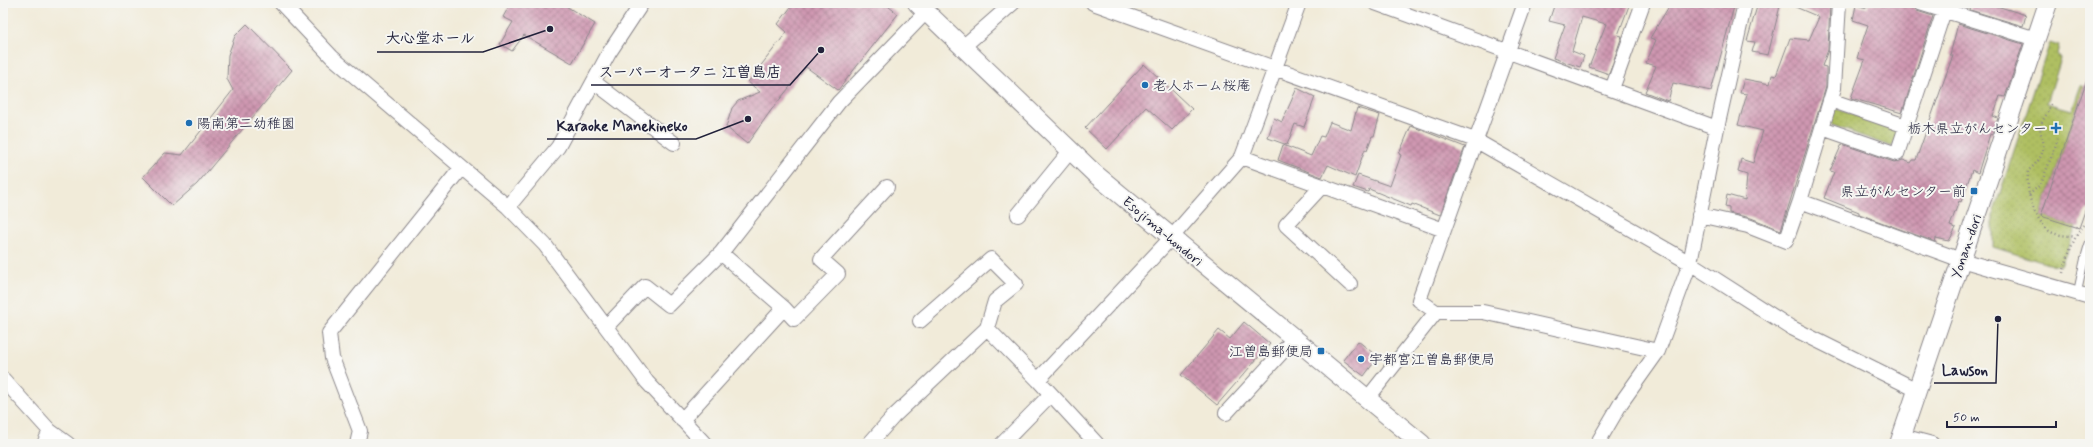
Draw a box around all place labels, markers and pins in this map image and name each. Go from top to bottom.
callout: 大心堂ホール [377,25,483,52]
callout: スーパーオータニ 江曽島店 [591,58,790,85]
place label: 老人ホーム桜庵 [1153,77,1250,95]
marker: 老人ホーム桜庵 [1140,80,1150,90]
callout: Karaoke Manekineko [547,112,696,139]
place label: 陽南第二幼稚園 [197,115,295,133]
marker: 陽南第二幼稚園 [184,118,194,128]
place label: 栃木県立がんセンター [1908,120,2047,138]
marker: 栃木県立がんセンター [2050,122,2062,134]
place label: 県立がんセンター前 [1841,183,1966,201]
marker: 県立がんセンター前 [1969,186,1979,196]
place label: 江曽島郵便局 [1229,343,1313,361]
marker: 江曽島郵便局 [1316,346,1326,356]
place label: 宇都宮江曽島郵便局 [1369,351,1495,369]
marker: 宇都宮江曽島郵便局 [1356,354,1366,364]
callout: Lawson [1934,356,1996,383]

